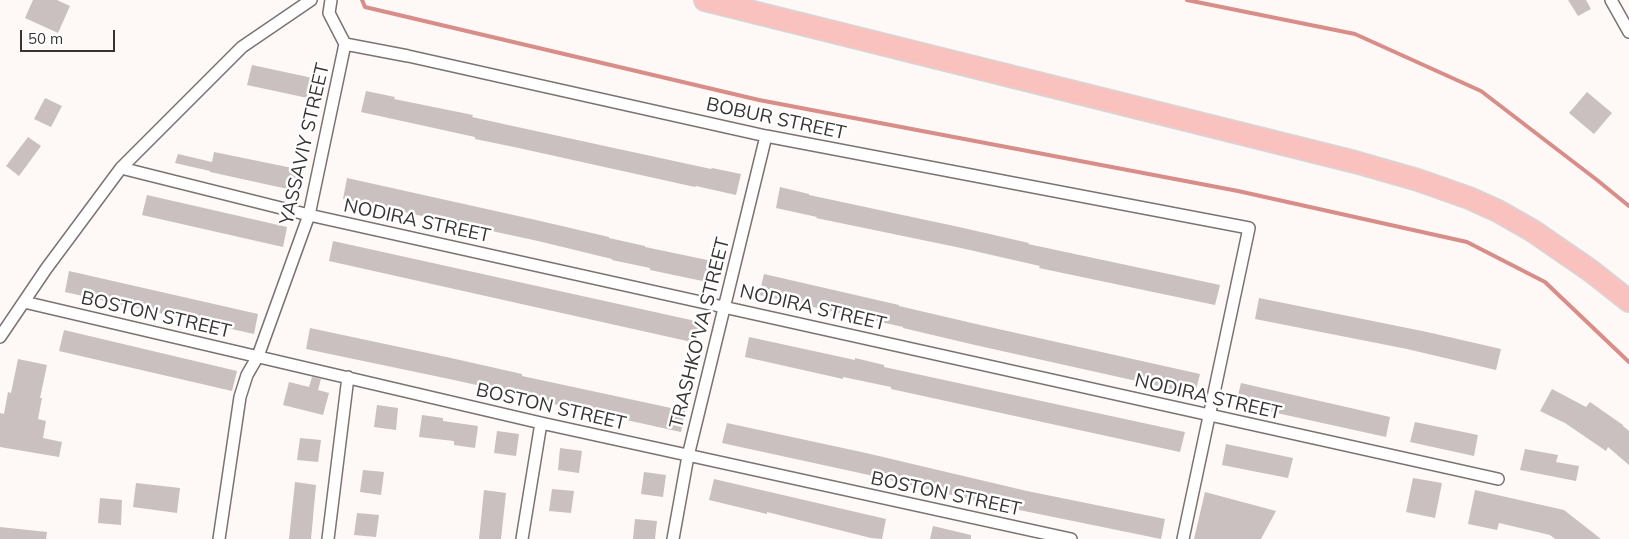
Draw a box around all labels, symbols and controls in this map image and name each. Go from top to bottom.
scale bar [22,20,118,52]
text: 50 m [28,29,63,48]
street label: YASSAVIY STREET [275,61,335,227]
street label: BOBUR STREET [704,93,848,145]
street label: NODIRA STREET [341,194,493,248]
street label: TRASHKO'VA STREET [665,235,735,431]
street label: NODIRA STREET [738,280,888,336]
street label: BOSTON STREET [79,287,233,343]
street label: NODIRA STREET [1133,369,1283,425]
street label: BOSTON STREET [474,379,628,435]
street label: BOSTON STREET [869,467,1023,521]

